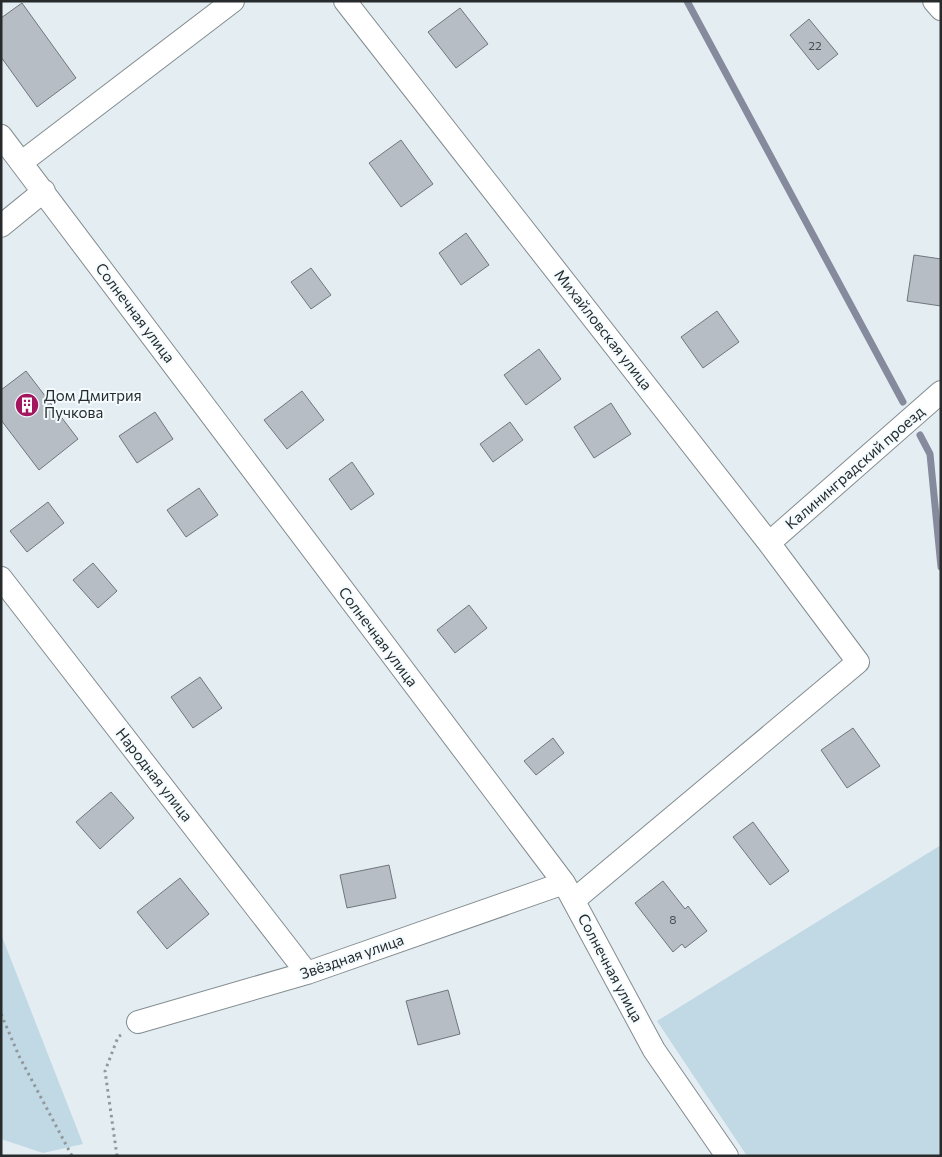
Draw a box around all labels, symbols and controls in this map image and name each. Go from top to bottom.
house number: 22 [808,38,822,52]
street label: Солнечная улица [92,259,179,366]
street label: Михайловская улица [551,266,656,393]
place label: Дом Дмитрия Пучкова [44,386,142,421]
building icon: Дом Дмитрия Пучкова [14,392,40,418]
street label: Калининградский проезд [781,402,928,533]
street label: Солнечная улица [335,583,422,690]
street label: Народная улица [113,724,197,825]
street label: Солнечная улица [575,910,647,1025]
house number: 8 [669,912,677,926]
street label: Звёздная улица [297,930,406,982]

